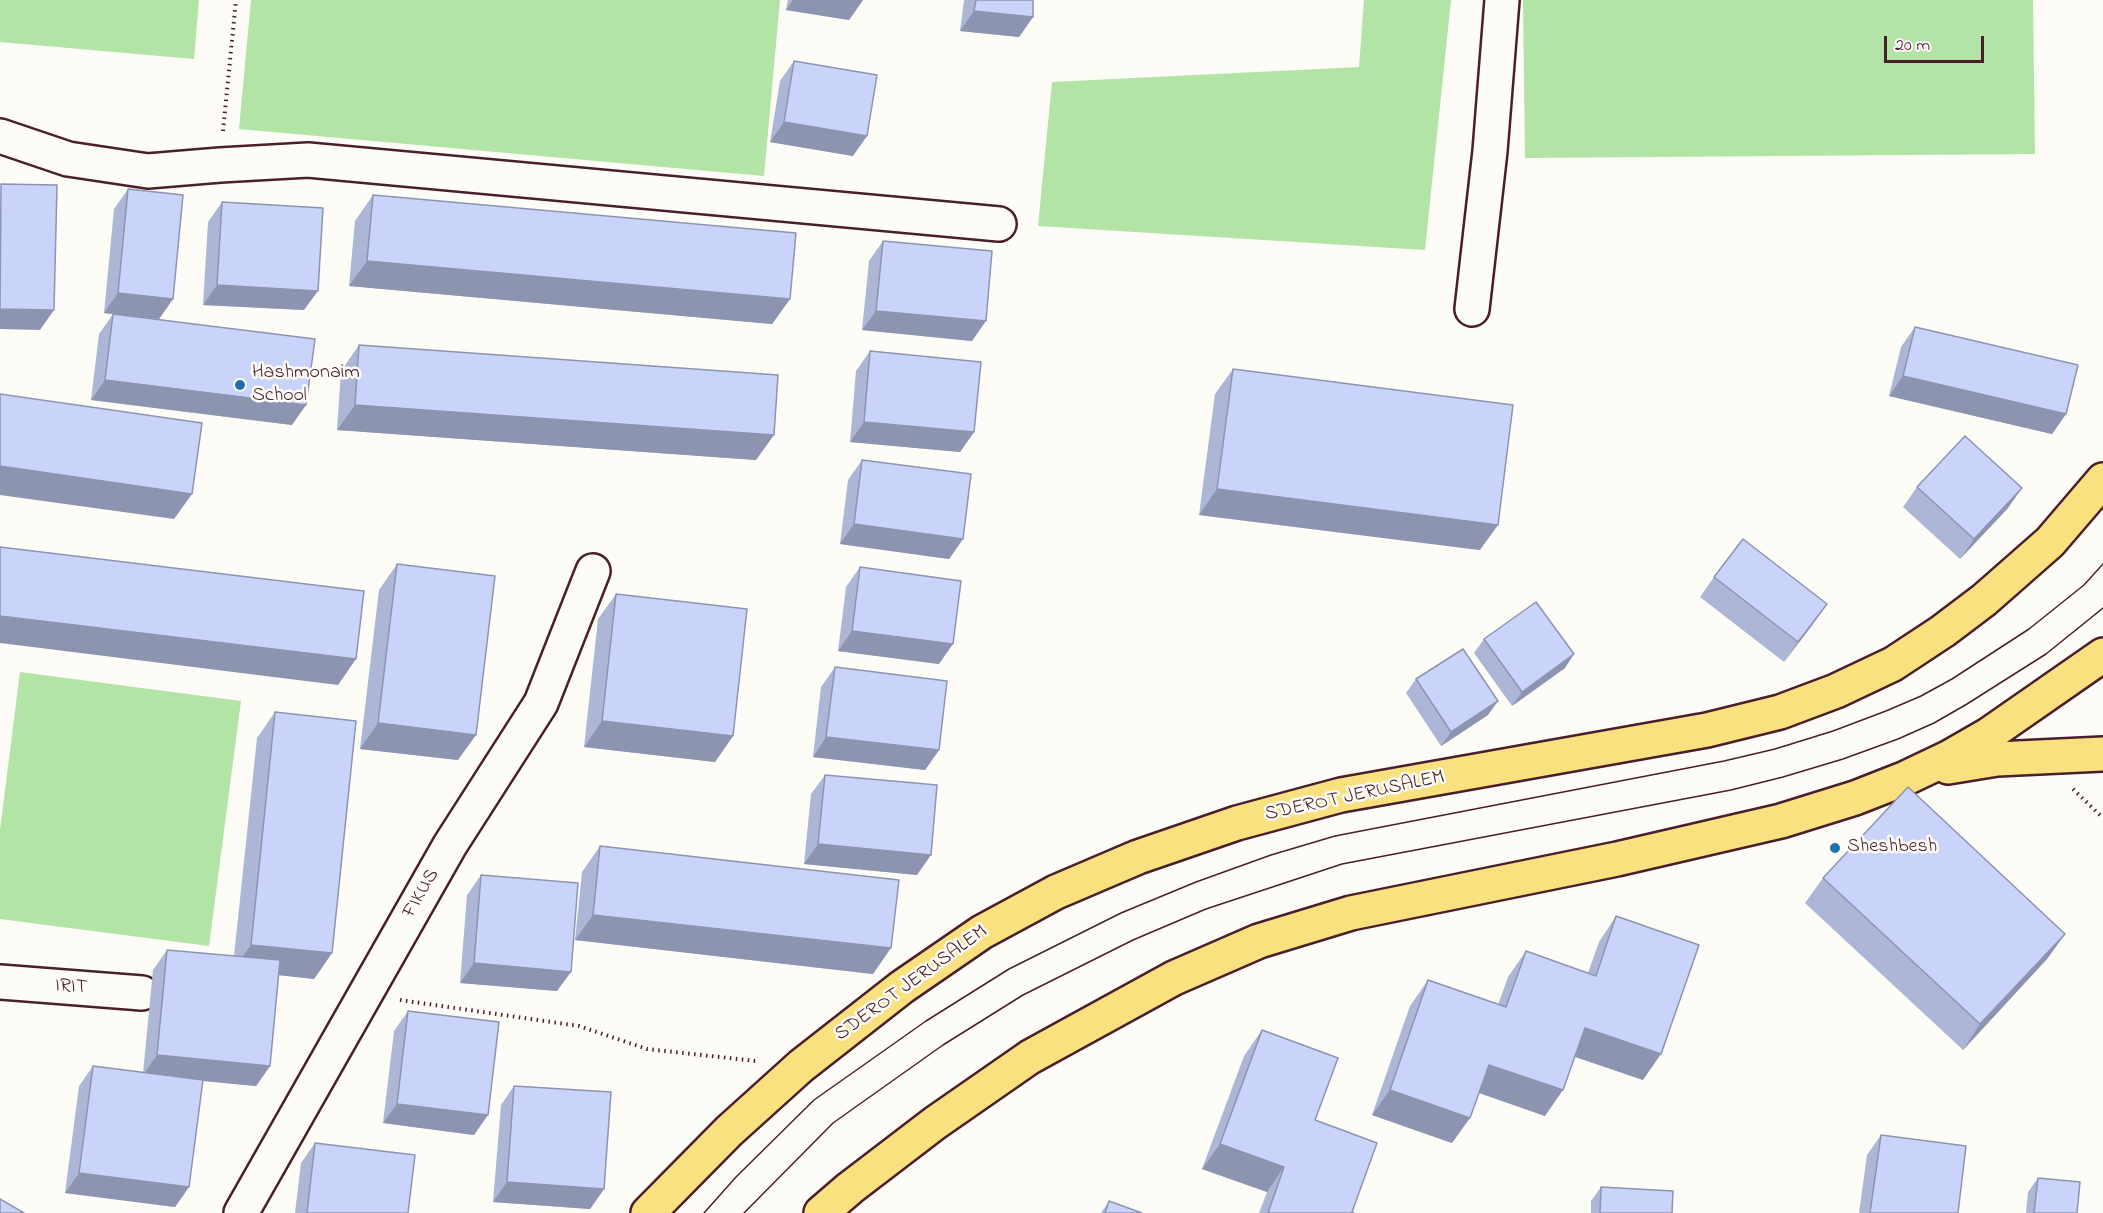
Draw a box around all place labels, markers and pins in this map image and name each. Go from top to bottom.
place label: Hashmonaim School [252,362,360,409]
marker: Hashmonaim School [233,378,247,392]
place label: Sheshbesh [1847,836,1937,860]
marker: Sheshbesh [1828,841,1842,855]

